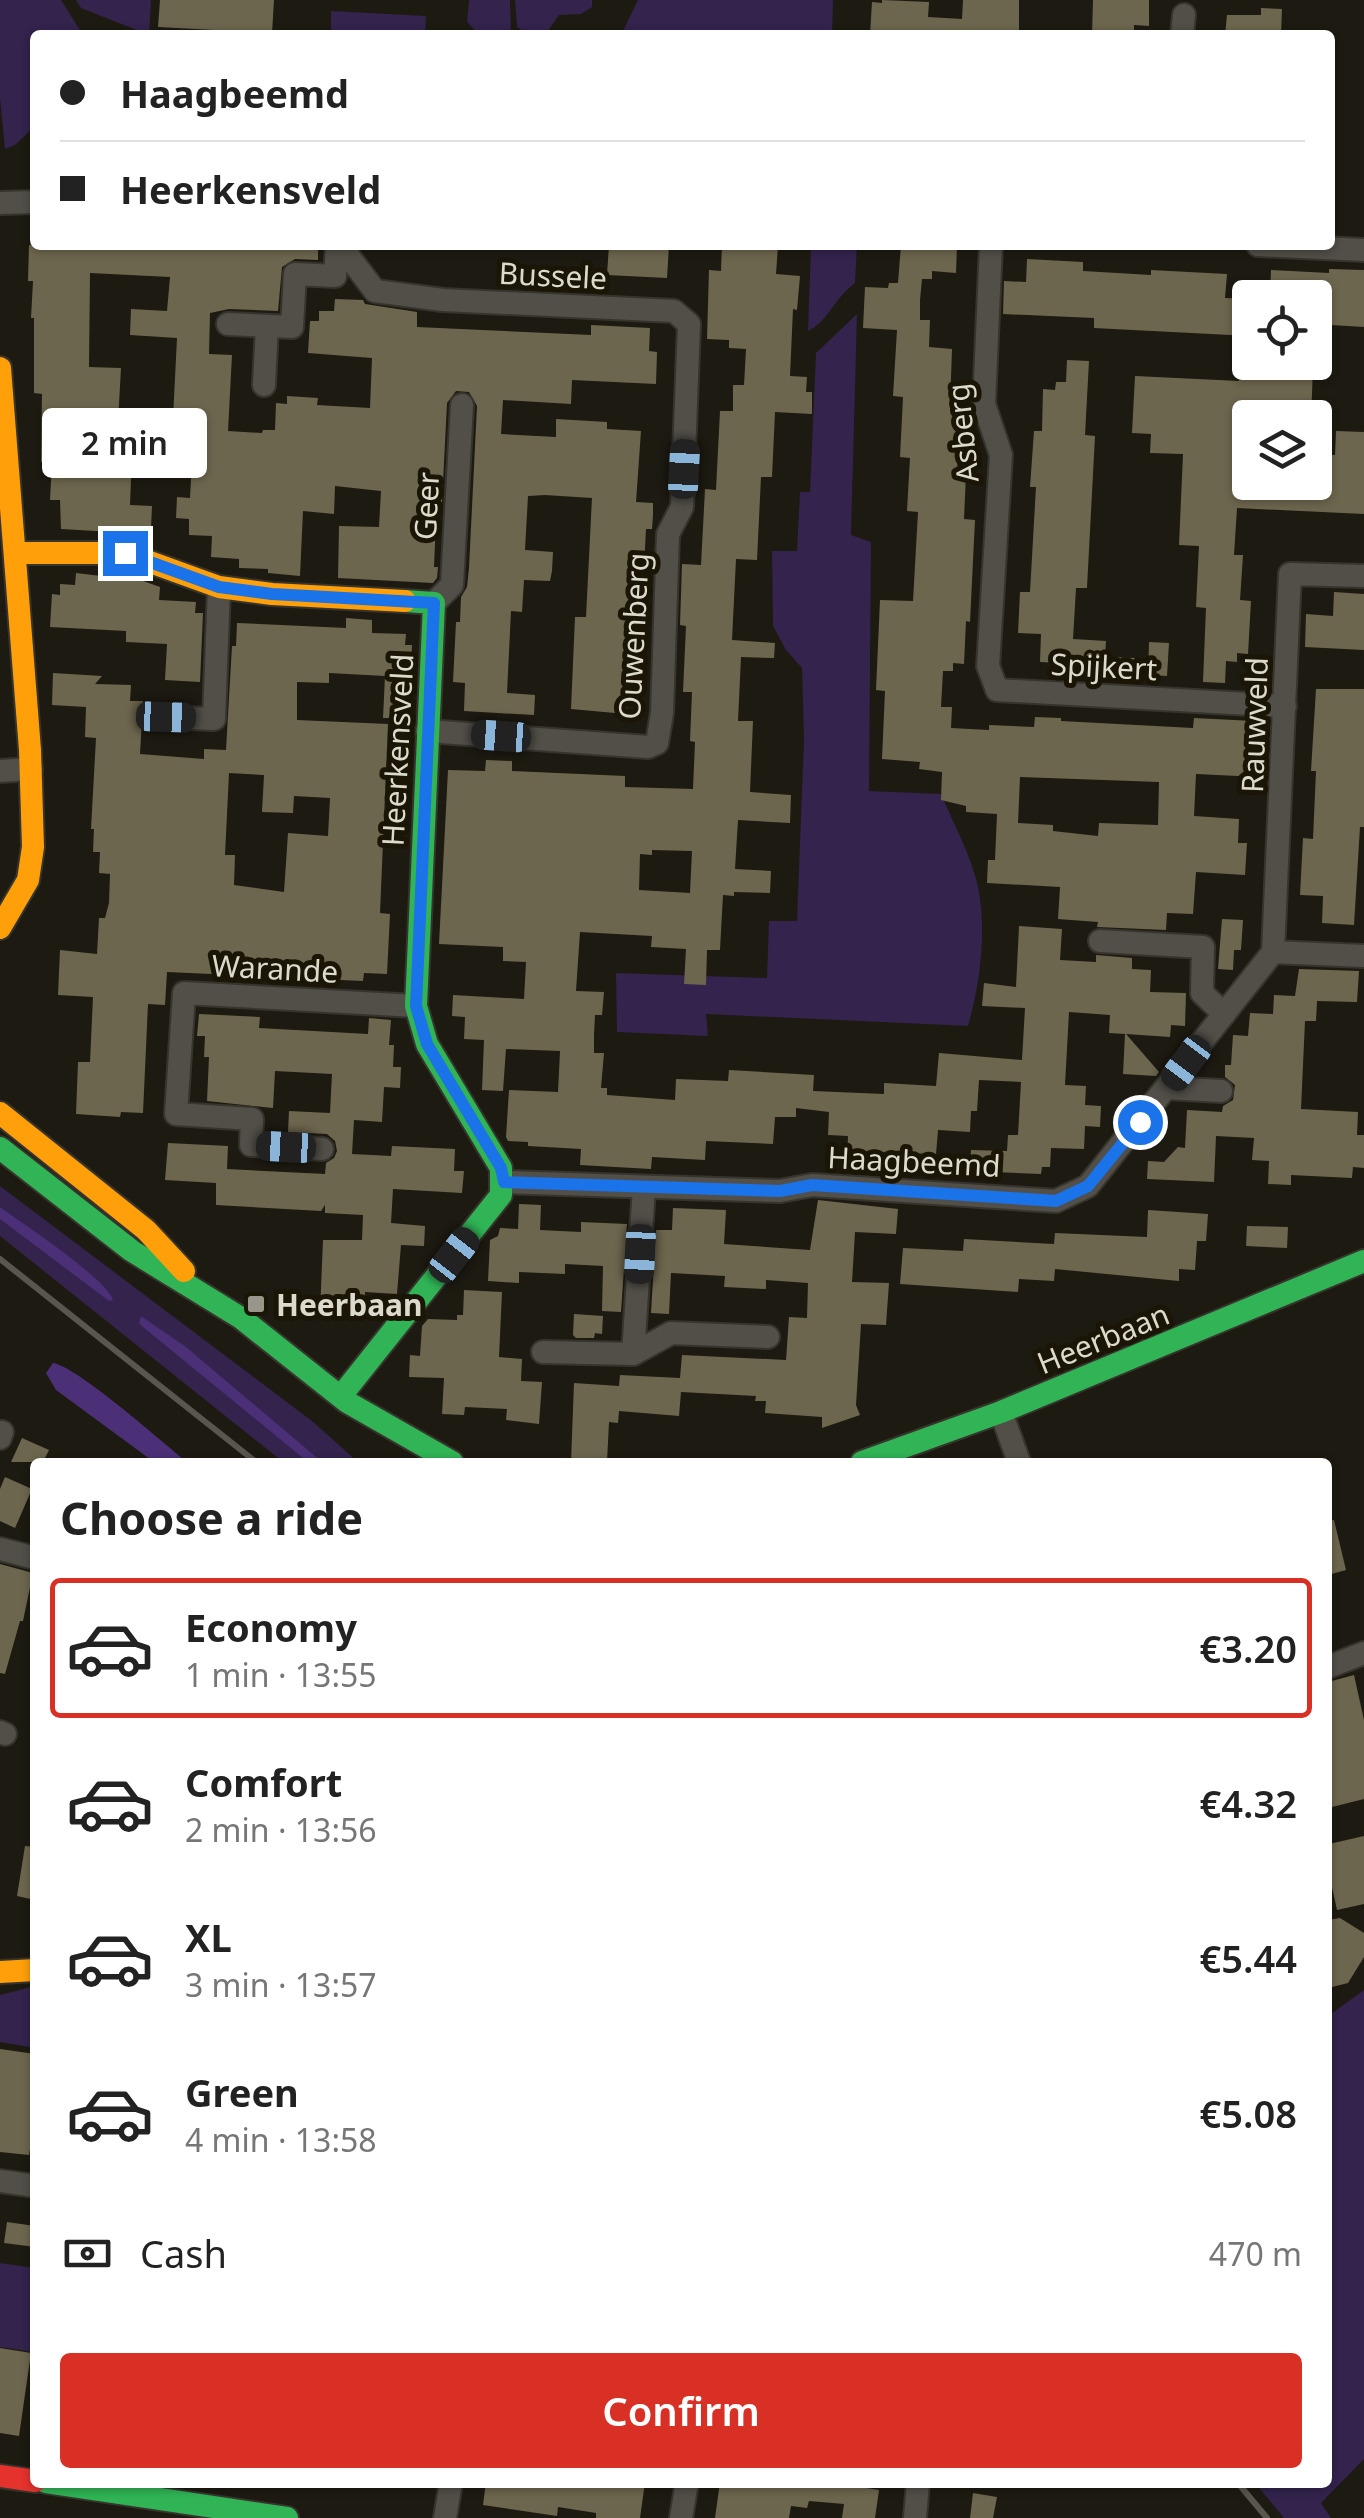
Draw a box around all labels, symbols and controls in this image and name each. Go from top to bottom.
text: Haagbeemd [120,67,349,119]
text: Heerkensveld [120,163,381,215]
street label: Bussele [498,252,608,298]
map controls [1232,280,1332,500]
button: locate [1232,280,1332,380]
street label: Asberg [936,381,988,485]
button: layers [1232,400,1332,500]
callout: 2 min [42,408,208,478]
text: 2 min [81,421,168,464]
car [667,438,701,500]
street label: Geer [404,471,448,541]
route end [103,531,148,576]
street label: Ouwenberg [608,552,658,720]
street label: Spijkert [1050,643,1158,689]
street label: Heerkensveld [371,653,423,847]
street label: Rauwveld [1231,656,1277,794]
car [135,701,197,733]
car [470,719,532,753]
street label: Warande [211,944,339,992]
car [1156,1030,1216,1096]
route start [1118,1100,1163,1145]
car [255,1130,317,1164]
street label: Haagbeemd [826,1136,1002,1186]
car [424,1222,484,1288]
car [623,1223,657,1285]
place label: Heerbaan [276,1284,423,1325]
marker: Heerbaan [245,1293,267,1315]
street label: Heerbaan [1031,1293,1175,1383]
text: Choose a ride [60,1487,363,1548]
text: Economy [185,1601,357,1653]
icon: car [65,1603,155,1693]
text: €3.20 [1200,1622,1297,1674]
text: 1 min · 13:55 [185,1653,377,1696]
text: Comfort [185,1756,342,1808]
icon: car [65,1758,155,1848]
text: €4.32 [1200,1777,1297,1829]
text: 2 min · 13:56 [185,1808,377,1851]
text: XL [185,1911,232,1963]
icon: car [65,1913,155,2003]
text: €5.44 [1200,1932,1297,1984]
text: 3 min · 13:57 [185,1963,377,2006]
text: Green [185,2066,299,2118]
icon: car [65,2068,155,2158]
text: €5.08 [1200,2087,1297,2139]
text: 4 min · 13:58 [185,2118,377,2161]
icon: cash [60,2226,115,2281]
text: Cash [140,2227,227,2279]
text: 470 m [1209,2232,1302,2275]
button: Confirm [60,2353,1302,2468]

